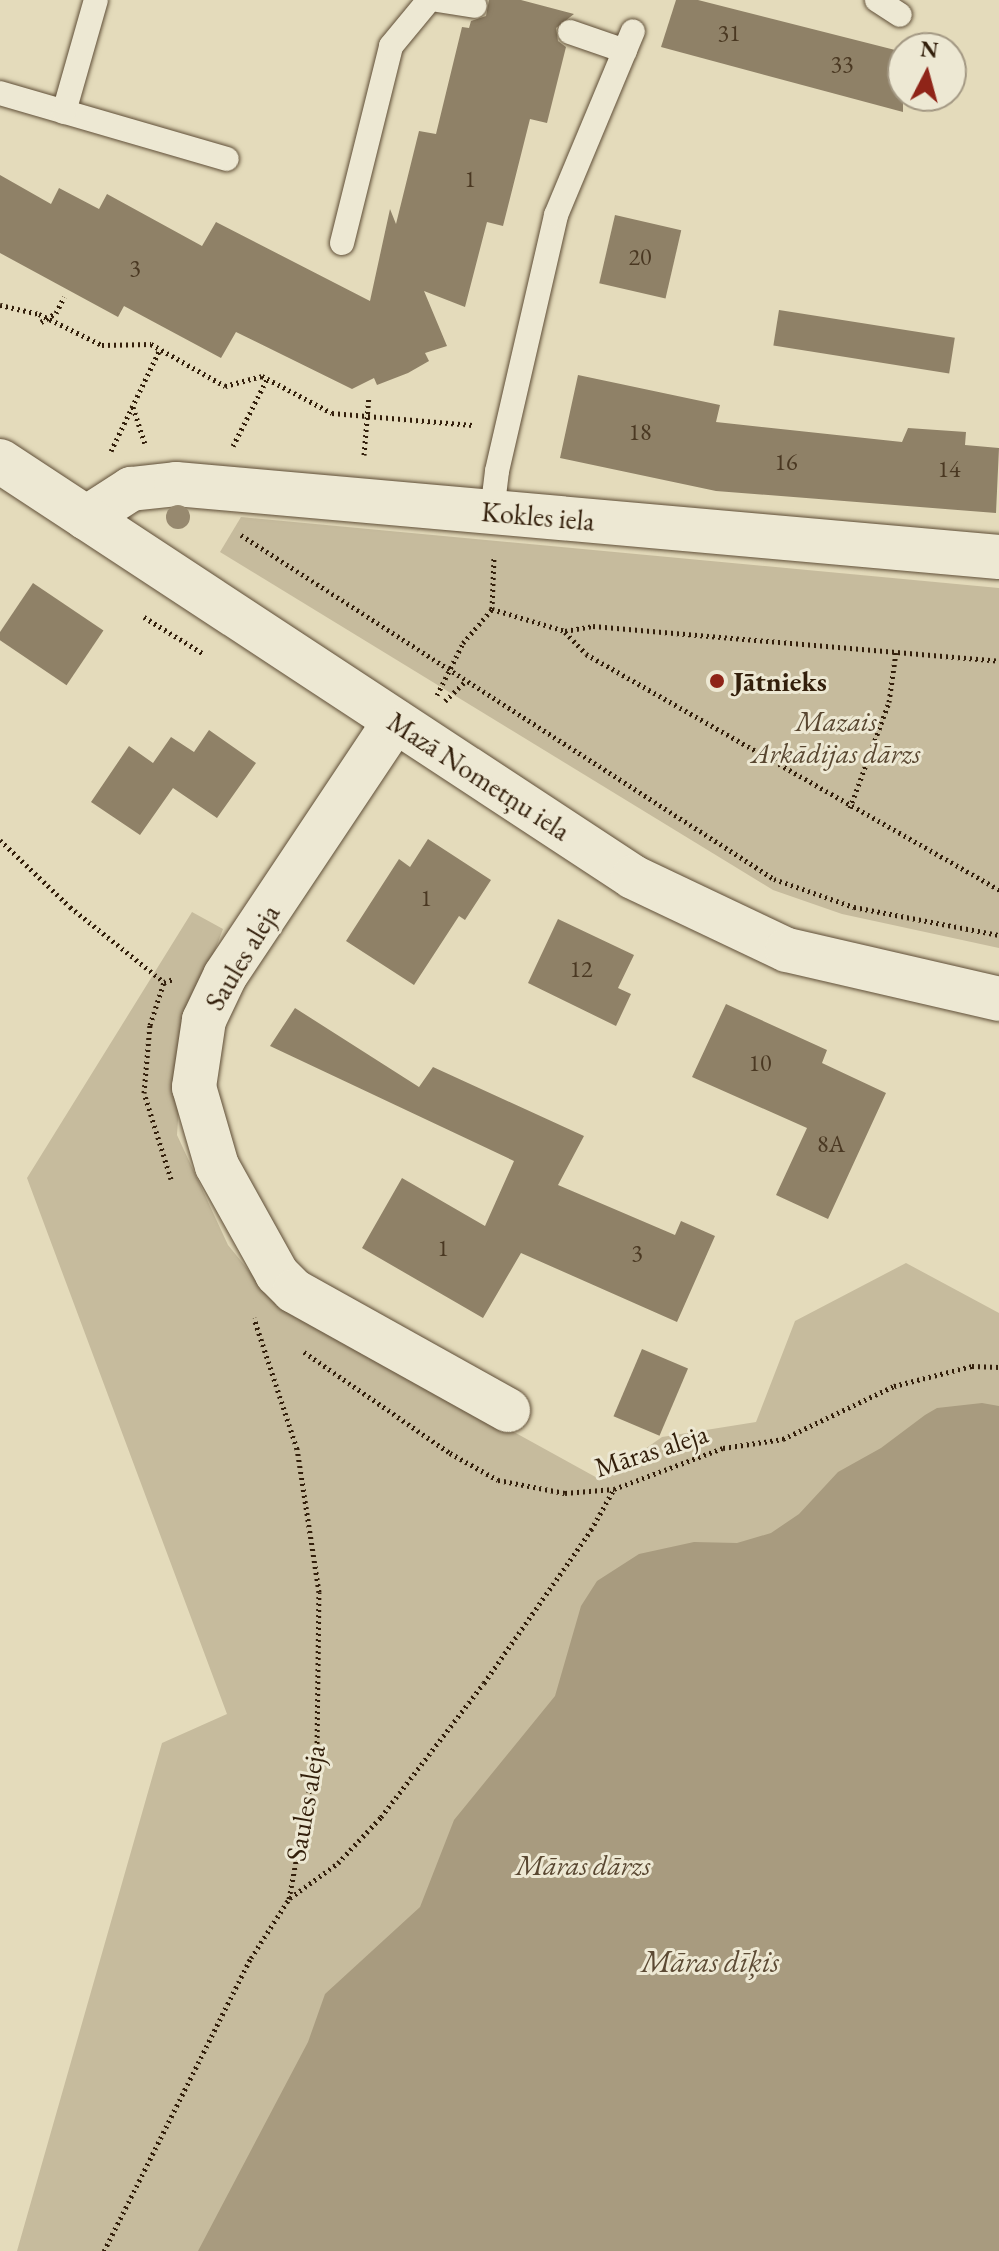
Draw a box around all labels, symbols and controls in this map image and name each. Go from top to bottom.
house number: 31 [717,19,741,47]
north arrow [887,32,967,112]
text: N [919,34,940,65]
house number: 33 [830,50,854,78]
house number: 1 [464,165,476,193]
house number: 20 [628,243,652,271]
house number: 3 [129,254,141,282]
house number: 18 [628,418,652,446]
house number: 16 [774,448,798,476]
house number: 14 [937,455,961,483]
street label: Kokles iela [480,494,596,538]
place label: Jātnieks [733,664,827,698]
marker: Jātnieks [708,672,726,690]
street label: Mazā Nometņu iela [381,704,577,848]
park label: Mazais Arkādijas dārzs [752,704,920,770]
house number: 1 [420,884,432,912]
street label: Saules aleja [197,898,287,1016]
house number: 12 [569,955,593,983]
house number: 10 [748,1049,772,1077]
house number: 8A [817,1130,845,1158]
house number: 1 [437,1234,449,1262]
house number: 3 [631,1239,643,1267]
street label: Māras aleja [590,1416,712,1484]
street label: Saules aleja [278,1742,332,1864]
park label: Māras dārzs [516,1848,650,1882]
water label: Māras dīķis [641,1944,779,1980]

